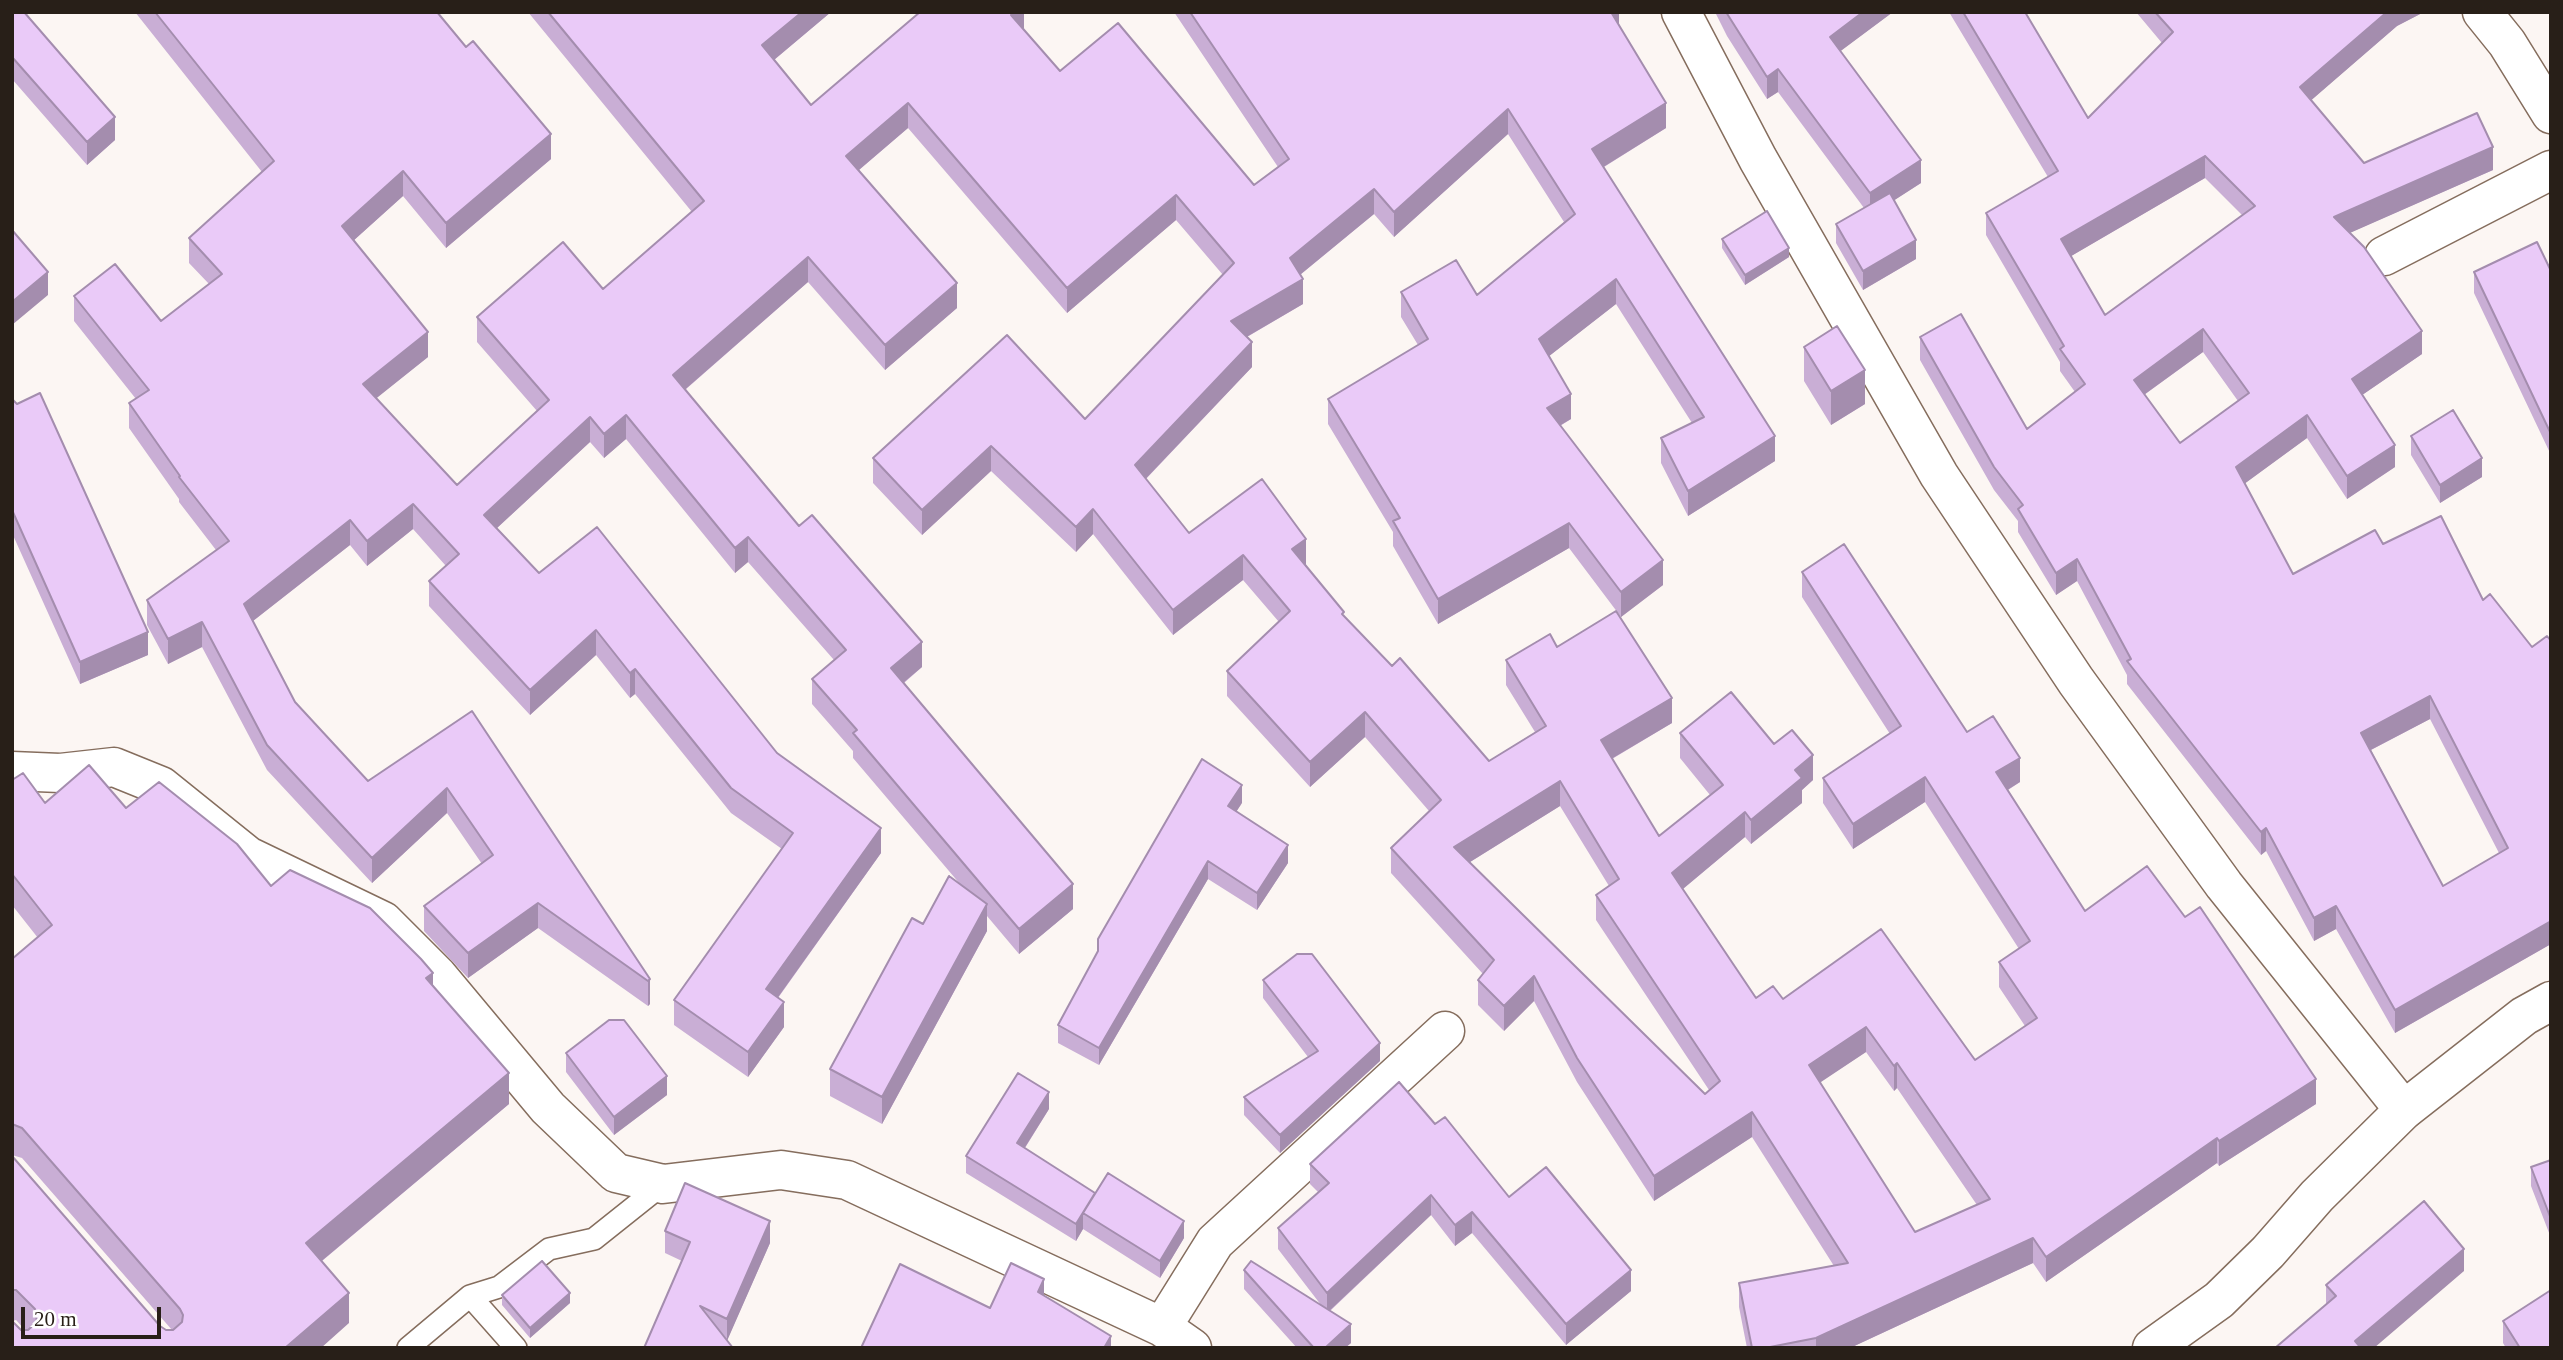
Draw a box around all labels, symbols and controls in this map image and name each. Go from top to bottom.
scale bar [24,1294,164,1338]
text: 20 m [34,1307,77,1331]

